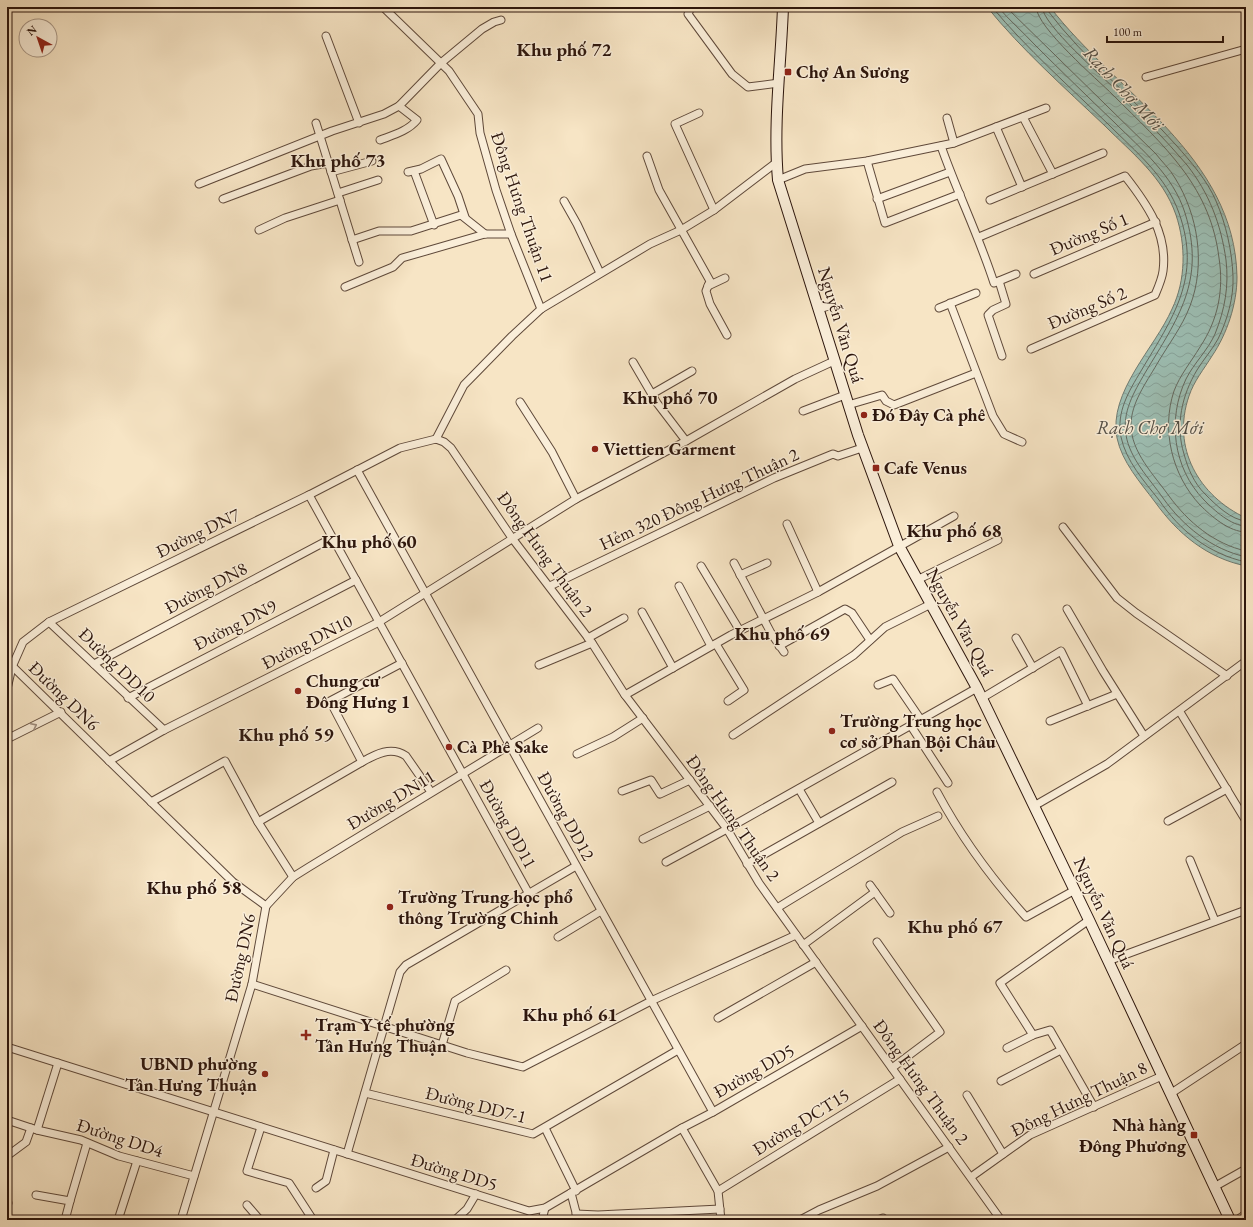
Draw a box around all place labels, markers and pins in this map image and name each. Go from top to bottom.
place label: Chợ An Sương [796,60,910,83]
marker: Chợ An Sương [783,67,793,77]
place label: Đó Đây Cà phê [872,403,986,426]
marker: Đó Đây Cà phê [859,410,869,420]
place label: Viettien Garment [603,437,736,460]
marker: Viettien Garment [590,444,600,454]
place label: Cafe Venus [884,456,967,479]
marker: Cafe Venus [871,463,881,473]
place label: Chung cư Đông Hưng 1 [306,669,410,713]
marker: Chung cư Đông Hưng 1 [293,686,303,696]
place label: Trường Trung học cơ sở Phan Bội Châu [840,709,996,753]
marker: Trường Trung học cơ sở Phan Bội Châu [827,726,837,736]
place label: Cà Phê Sake [457,735,549,758]
marker: Cà Phê Sake [444,742,454,752]
place label: Trường Trung học phổ thông Trường Chinh [398,885,573,929]
marker: Trường Trung học phổ thông Trường Chinh [385,902,395,912]
place label: Trạm Y tế phường Tân Hưng Thuận [315,1013,456,1057]
marker: Trạm Y tế phường Tân Hưng Thuận [300,1029,312,1041]
place label: UBND phường Tân Hưng Thuận [125,1052,258,1096]
marker: UBND phường Tân Hưng Thuận [260,1069,270,1079]
place label: Nhà hàng Đông Phương [1079,1113,1187,1157]
marker: Nhà hàng Đông Phương [1189,1130,1199,1140]

